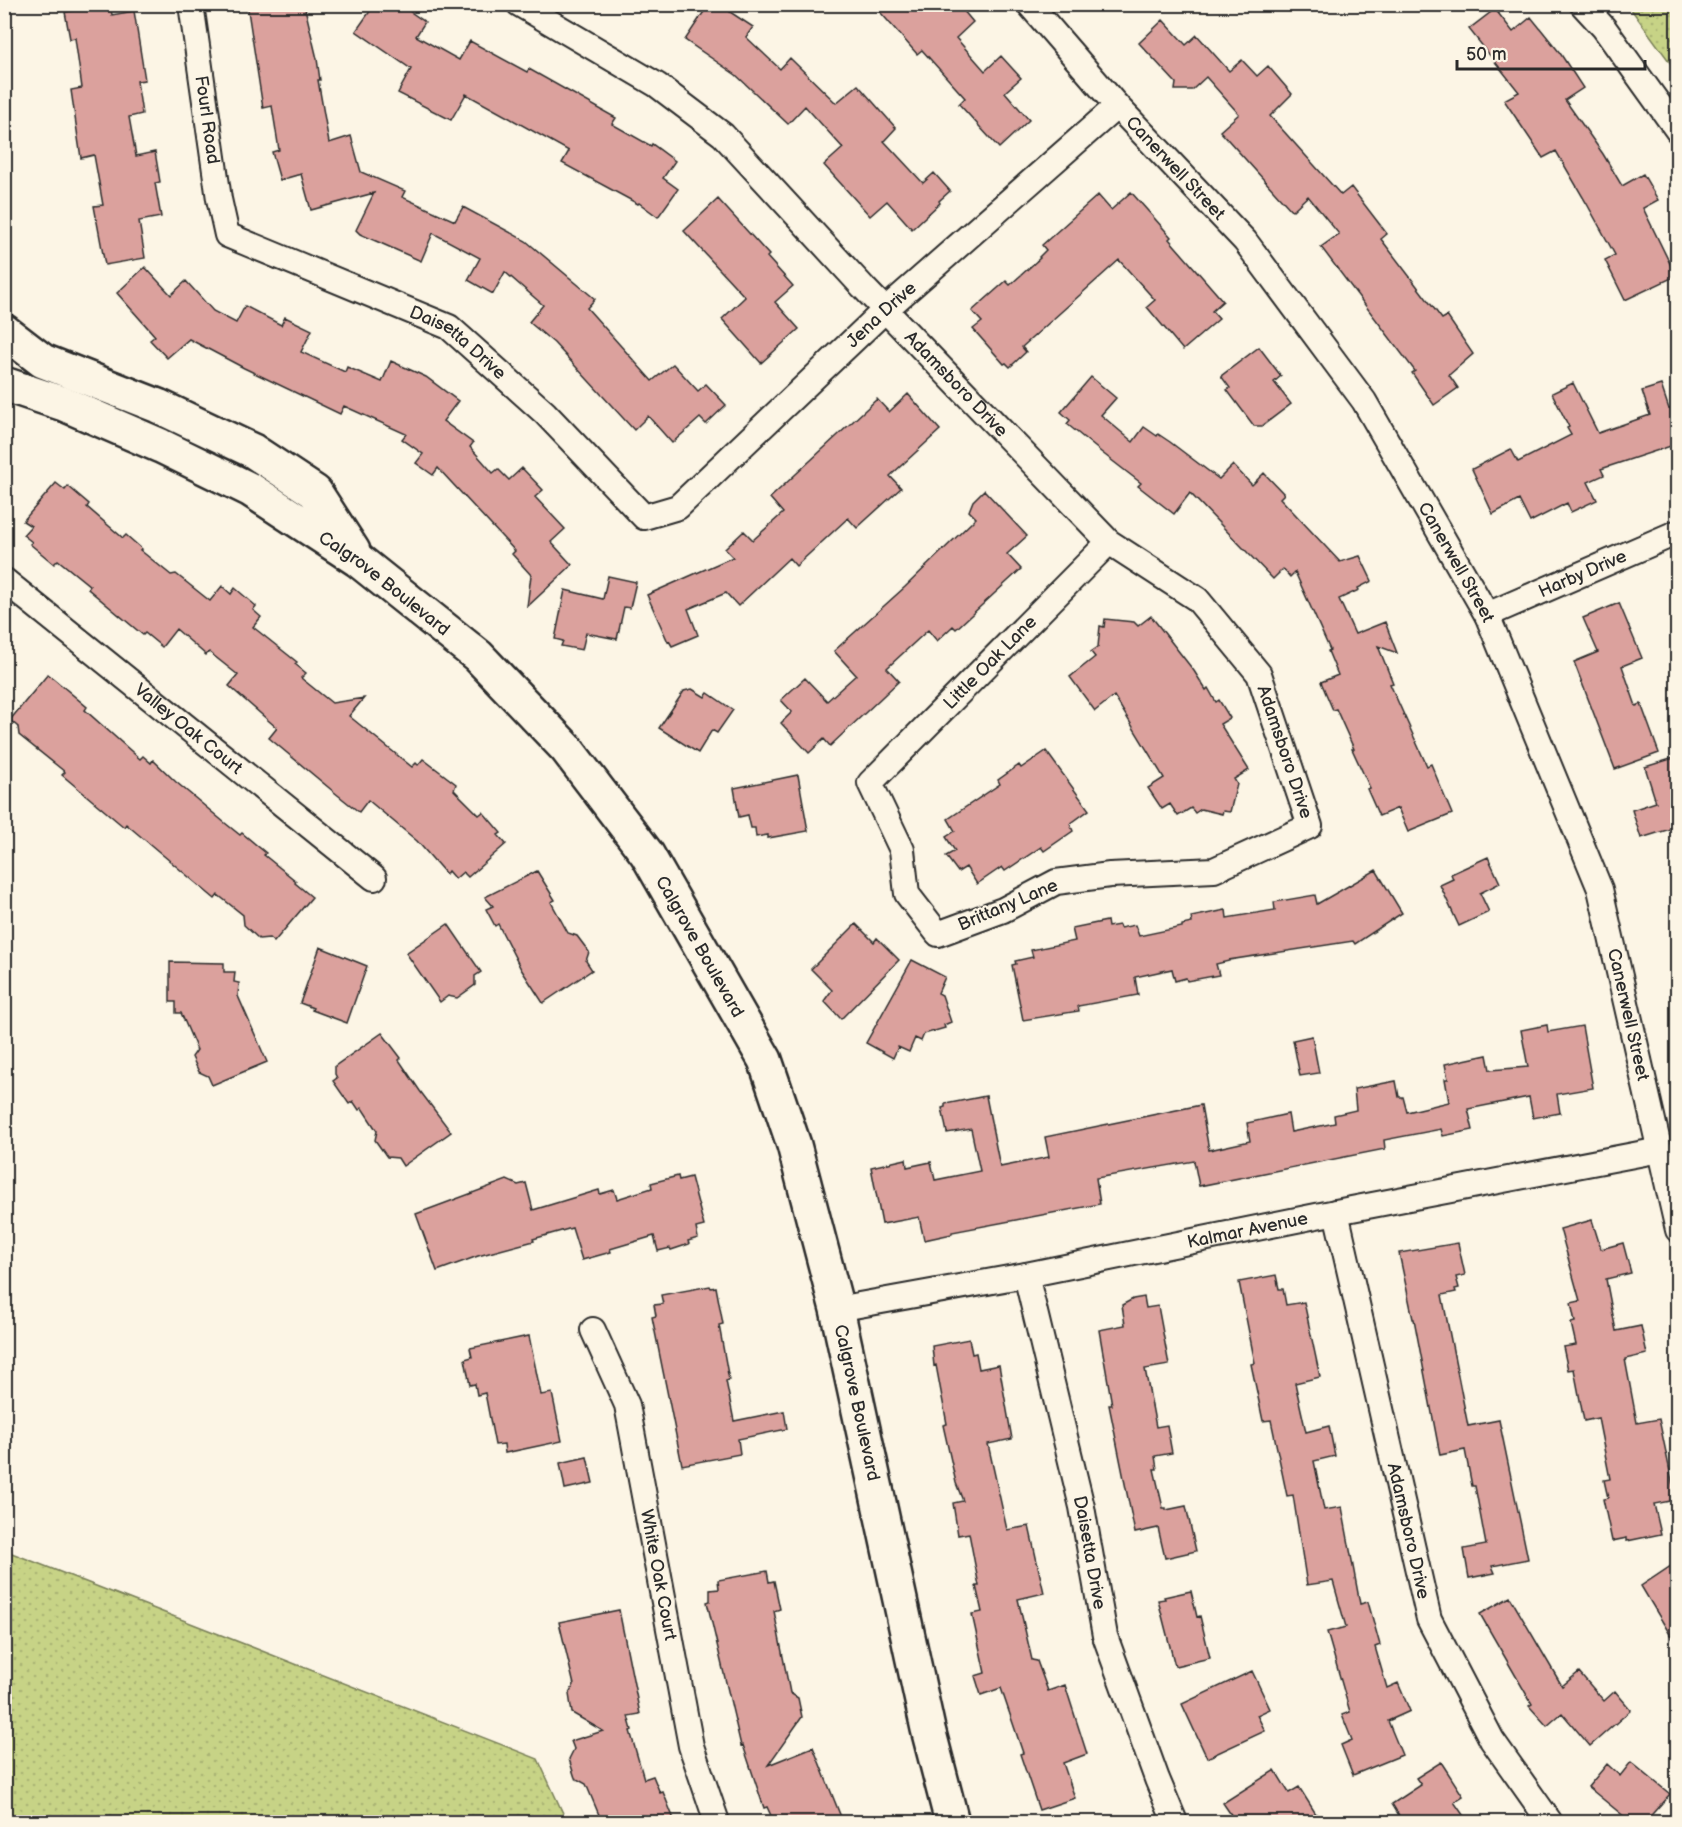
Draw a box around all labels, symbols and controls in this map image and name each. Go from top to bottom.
scale bar [1457,33,1644,71]
text: 50 m [1466,44,1507,65]
street label: Fourl Road [191,74,224,165]
street label: Canerwell Street [1122,112,1230,224]
street label: Jena Drive [842,277,921,352]
street label: Daisetta Drive [407,301,511,384]
street label: Adamsboro Drive [901,327,1012,441]
street label: Canerwell Street [1414,498,1499,625]
street label: Calgrove Boulevard [315,527,454,640]
street label: Harby Drive [1535,545,1630,602]
street label: Little Oak Lane [939,611,1041,713]
street label: Valley Oak Court [130,679,247,779]
street label: Adamsboro Drive [1253,683,1317,821]
street label: Calgrove Boulevard [651,872,749,1021]
street label: Brittany Lane [955,874,1061,935]
street label: Canerwell Street [1603,946,1654,1083]
street label: Kalmar Avenue [1185,1207,1310,1252]
street label: Calgrove Boulevard [830,1322,884,1483]
street label: Adamsboro Drive [1383,1461,1435,1601]
street label: Daisetta Drive [1069,1494,1111,1611]
street label: White Oak Court [636,1507,682,1642]

